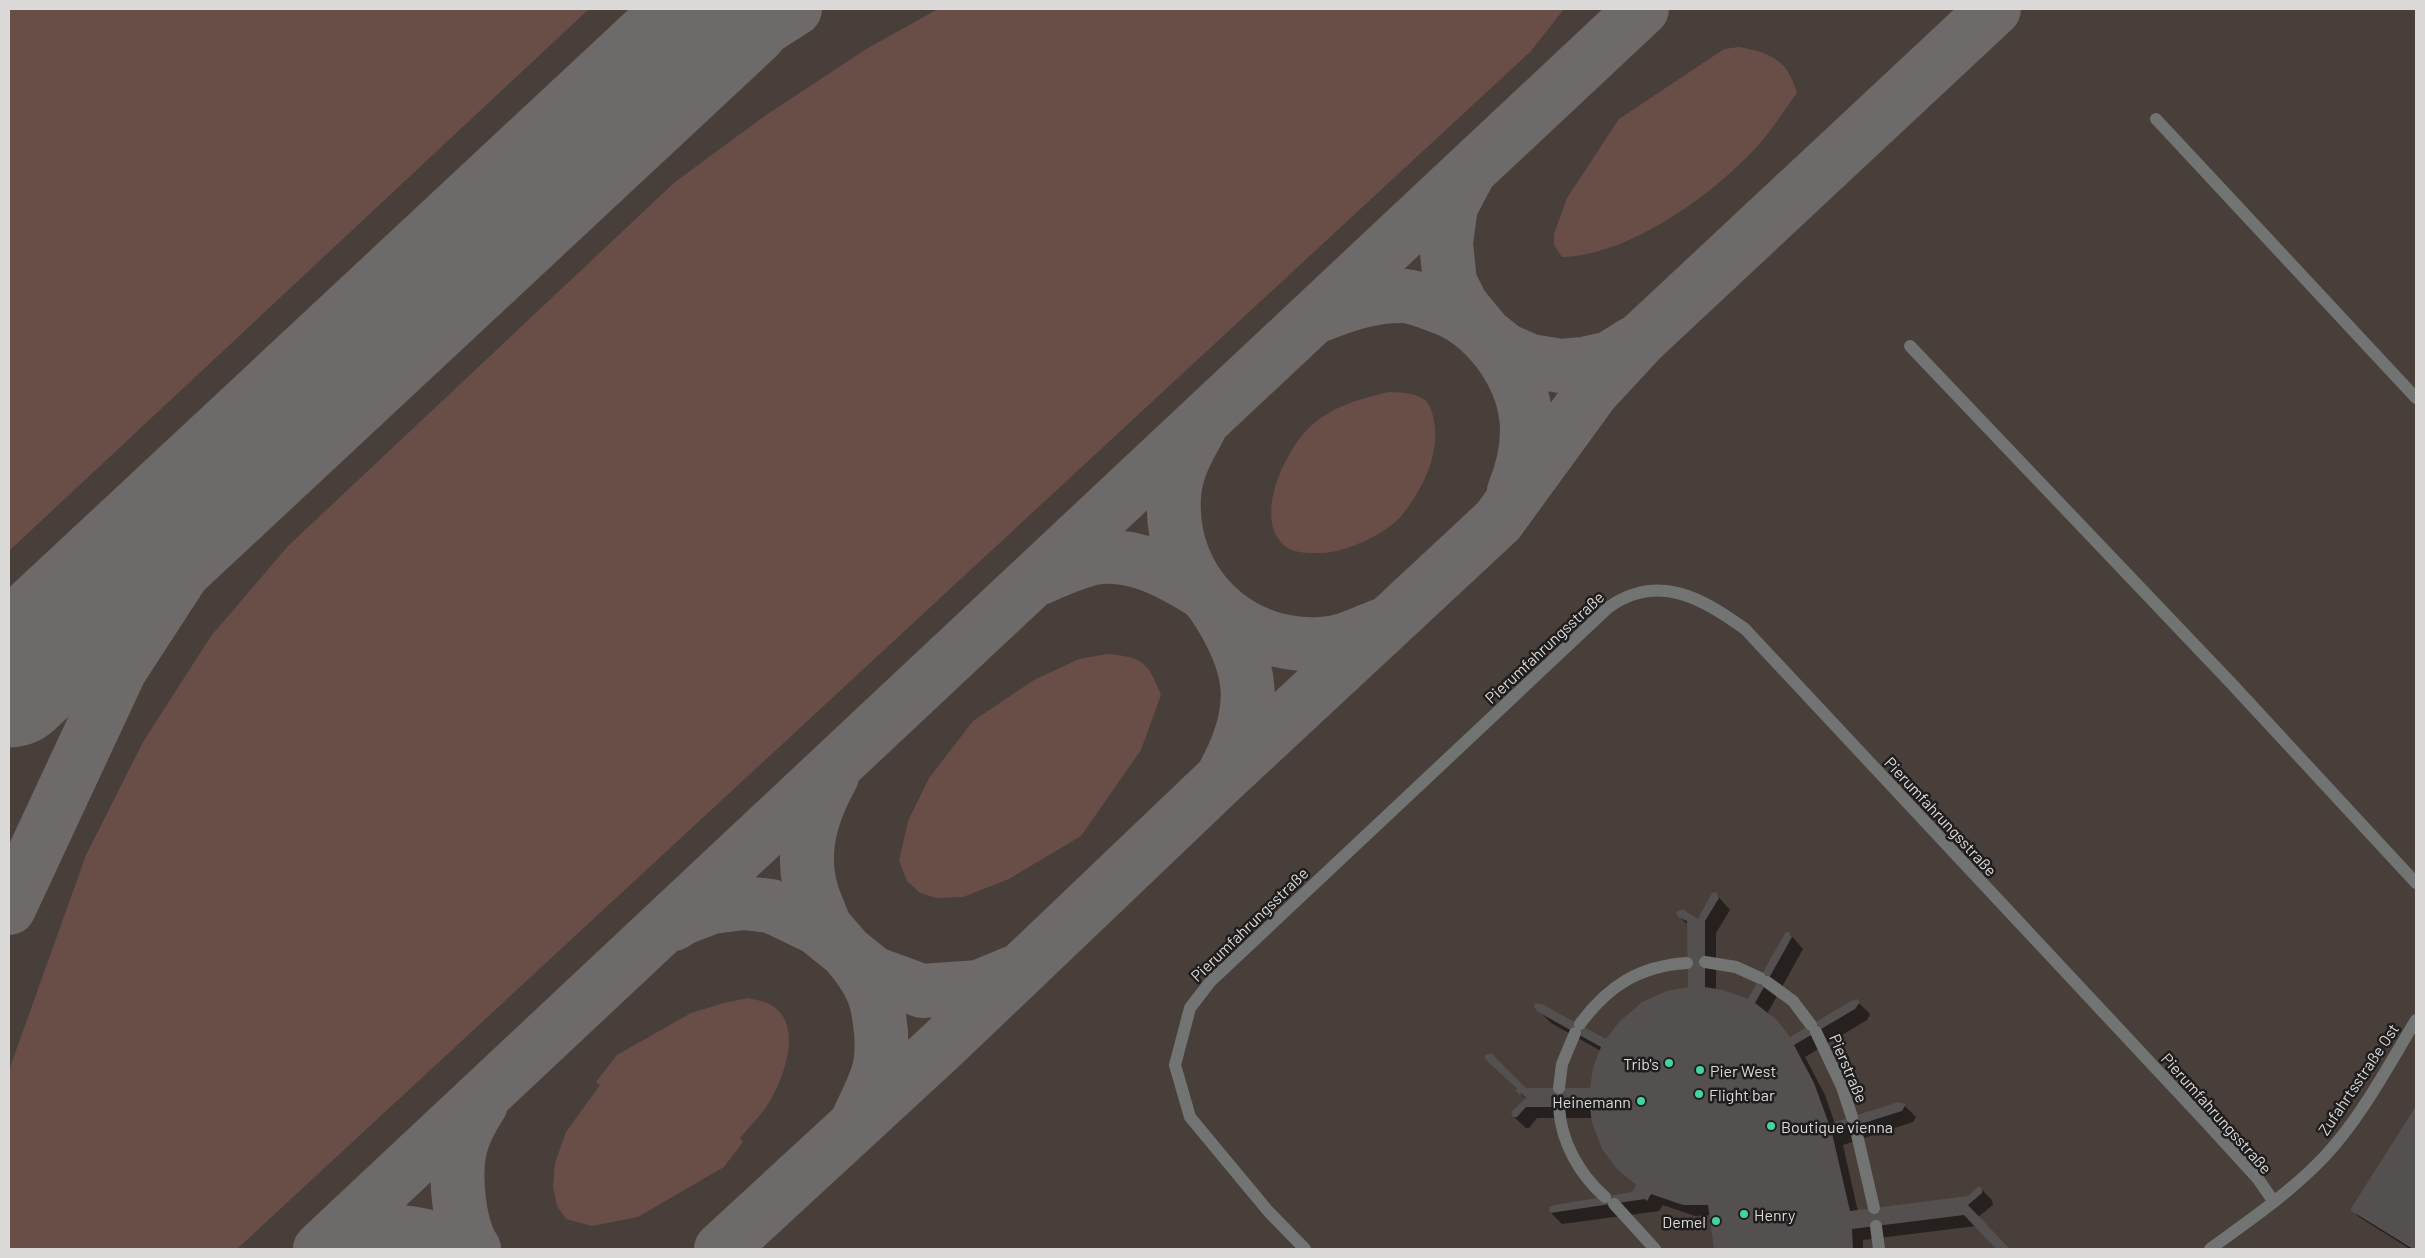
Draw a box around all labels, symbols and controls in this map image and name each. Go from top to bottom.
street label: Pierumfahrungsstraße [1481,587,1607,707]
street label: Pierumfahrungsstraße [1881,753,2001,879]
street label: Pierumfahrungsstraße [1186,863,1312,985]
street label: Zufahrtsstraße Ost [2314,1020,2402,1138]
street label: Pierstraße [1826,1031,1872,1105]
street label: Pierumfahrungsstraße [2158,1049,2276,1177]
place label: Trib's [1623,1054,1659,1073]
marker: Trib's [1663,1057,1675,1069]
place label: Pier West [1710,1061,1776,1080]
marker: Pier West [1694,1064,1706,1076]
place label: Flight bar [1709,1085,1775,1104]
marker: Flight bar [1693,1088,1705,1100]
place label: Heinemann [1552,1092,1631,1111]
marker: Heinemann [1635,1095,1647,1107]
place label: Boutique vienna [1781,1117,1893,1136]
marker: Boutique vienna [1765,1120,1777,1132]
place label: Henry [1754,1205,1796,1224]
marker: Henry [1738,1208,1750,1220]
place label: Demel [1662,1212,1706,1231]
marker: Demel [1710,1215,1722,1227]

